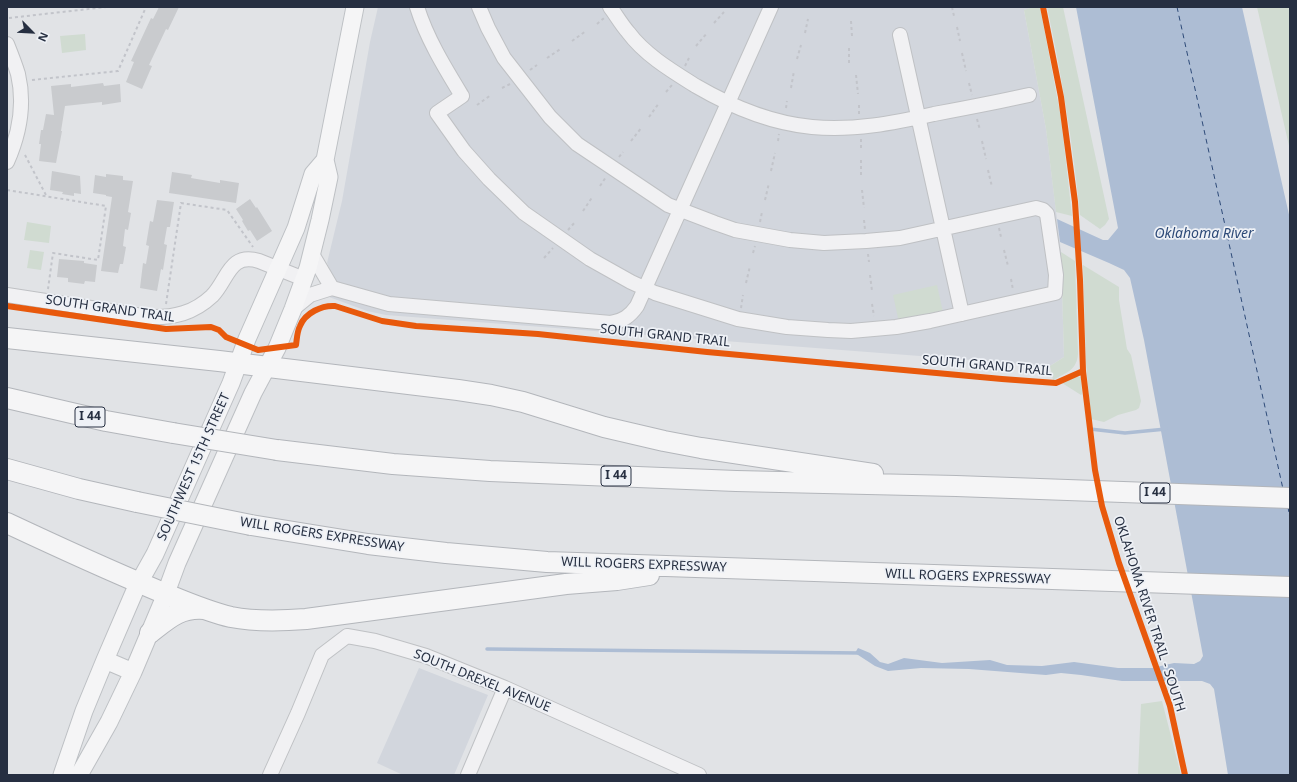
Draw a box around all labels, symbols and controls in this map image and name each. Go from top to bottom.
north arrow [12,12,52,52]
text: N [35,30,52,44]
water label: Oklahoma River [1154,226,1254,242]
street label: SOUTH GRAND TRAIL [44,292,176,326]
street label: SOUTH GRAND TRAIL [599,321,731,351]
street label: SOUTH GRAND TRAIL [921,353,1053,379]
street label: SOUTHWEST 15TH STREET [154,391,234,543]
road number: I 44 [75,407,105,427]
road number: I 44 [601,466,631,486]
road number: I 44 [1140,483,1170,503]
street label: WILL ROGERS EXPRESSWAY [239,514,405,556]
street label: OKLAHOMA RIVER TRAIL - SOUTH [1110,514,1188,714]
street label: WILL ROGERS EXPRESSWAY [561,554,727,576]
street label: WILL ROGERS EXPRESSWAY [885,566,1051,588]
street label: SOUTH DREXEL AVENUE [411,646,553,716]

